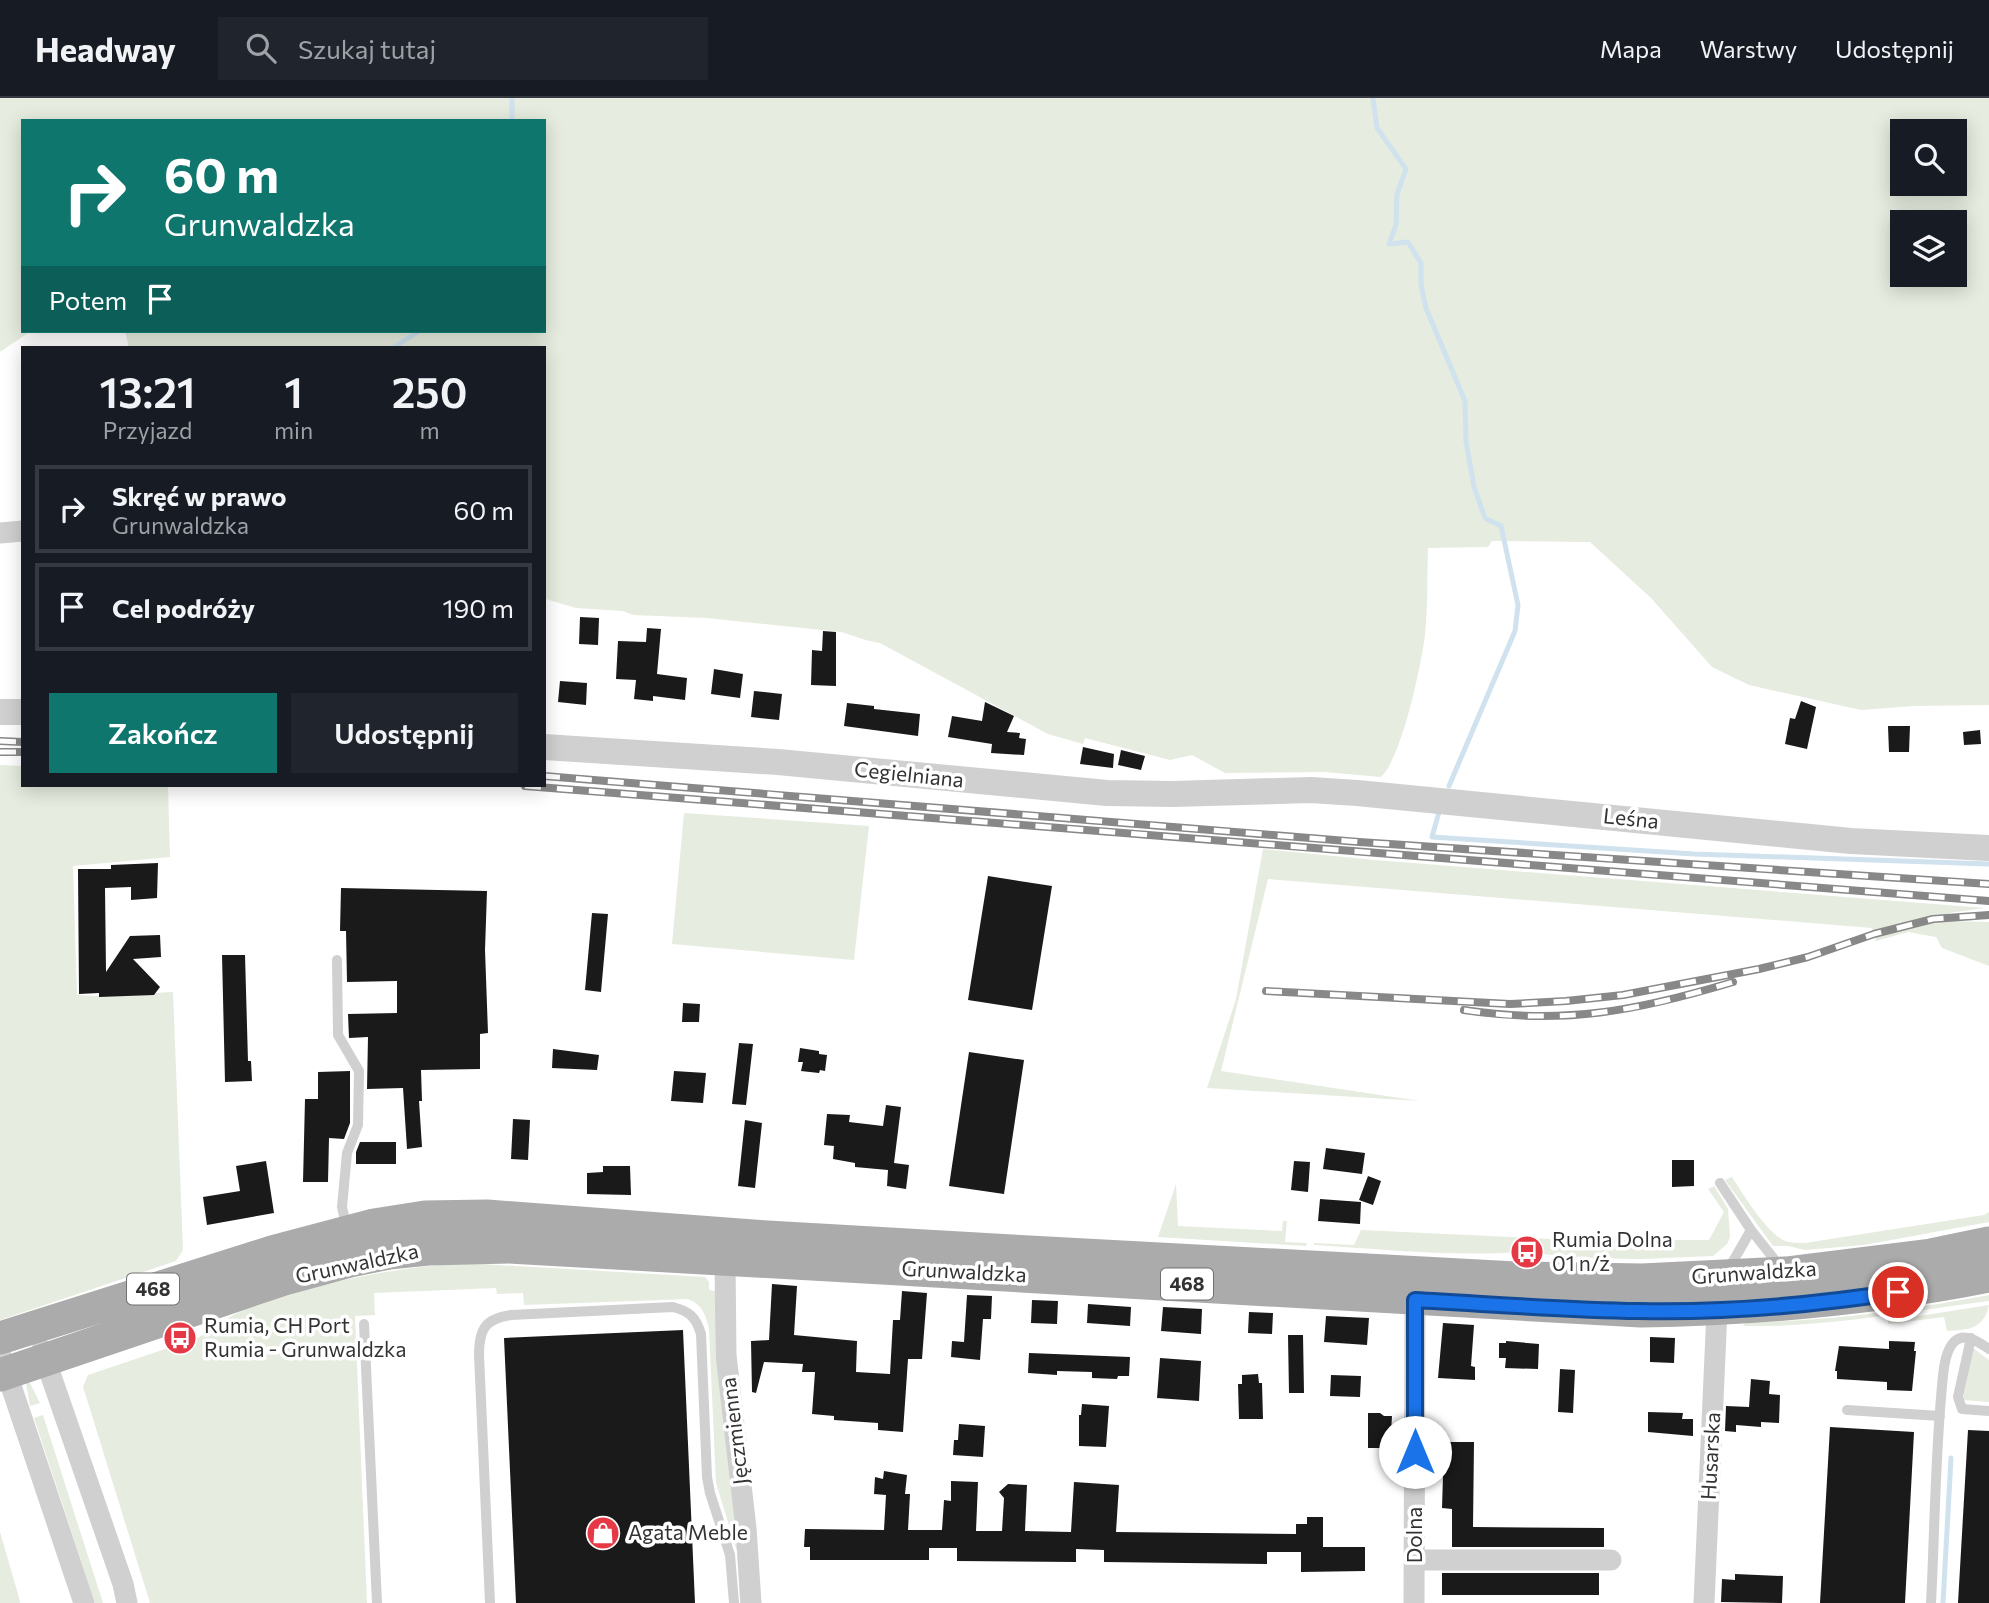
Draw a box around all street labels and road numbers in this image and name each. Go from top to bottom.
street label: Cegielniana [853,755,965,792]
street label: Leśna [1602,802,1660,833]
street label: Grunwaldzka [293,1237,420,1288]
street label: Grunwaldzka [901,1255,1027,1286]
street label: Grunwaldzka [1691,1255,1817,1288]
road number: 468 [1161,1268,1213,1300]
road number: 468 [127,1274,179,1304]
street label: Jęczmienna [715,1376,752,1486]
street label: Husarska [1695,1411,1724,1500]
street label: Dolna [1401,1507,1426,1563]

